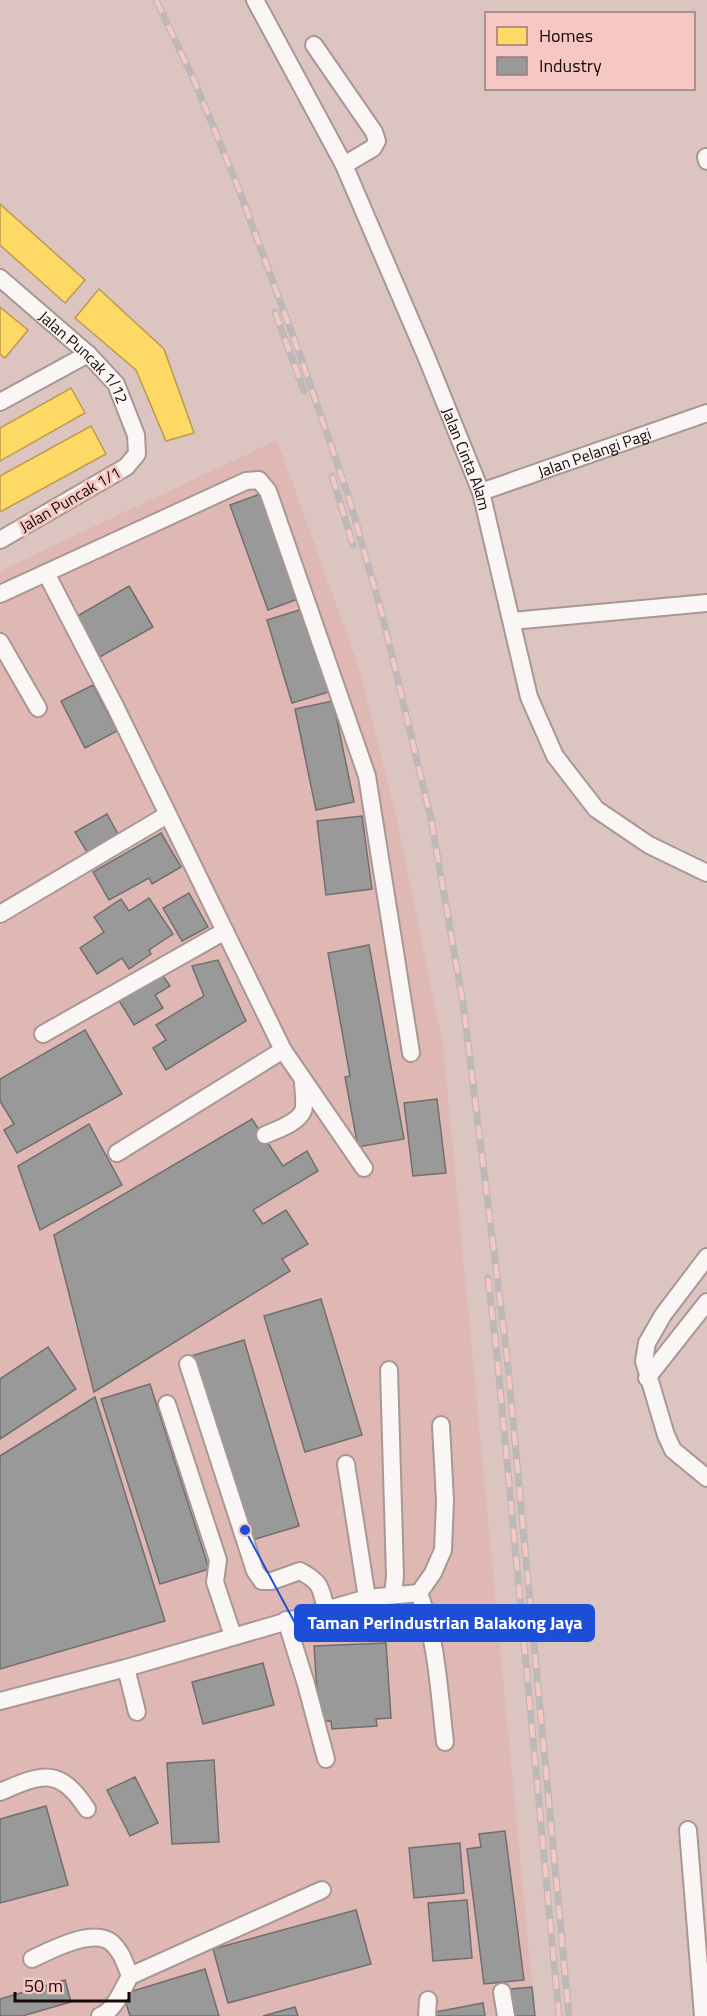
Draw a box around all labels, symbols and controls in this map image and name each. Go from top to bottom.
legend [485,12,695,90]
text: Homes [539,22,593,49]
text: Industry [539,52,602,79]
street label: Jalan Puncak 1/12 [33,305,135,407]
street label: Jalan Cinta Alam [436,404,497,513]
street label: Jalan Pelangi Pagi [534,421,654,483]
street label: Jalan Puncak 1/1 [15,460,125,538]
callout: Taman Perindustrian Balakong Jaya [295,1605,594,1641]
text: Taman Perindustrian Balakong Jaya [308,1609,582,1636]
scale bar [15,1965,129,2003]
text: 50 m [24,1972,63,1999]

